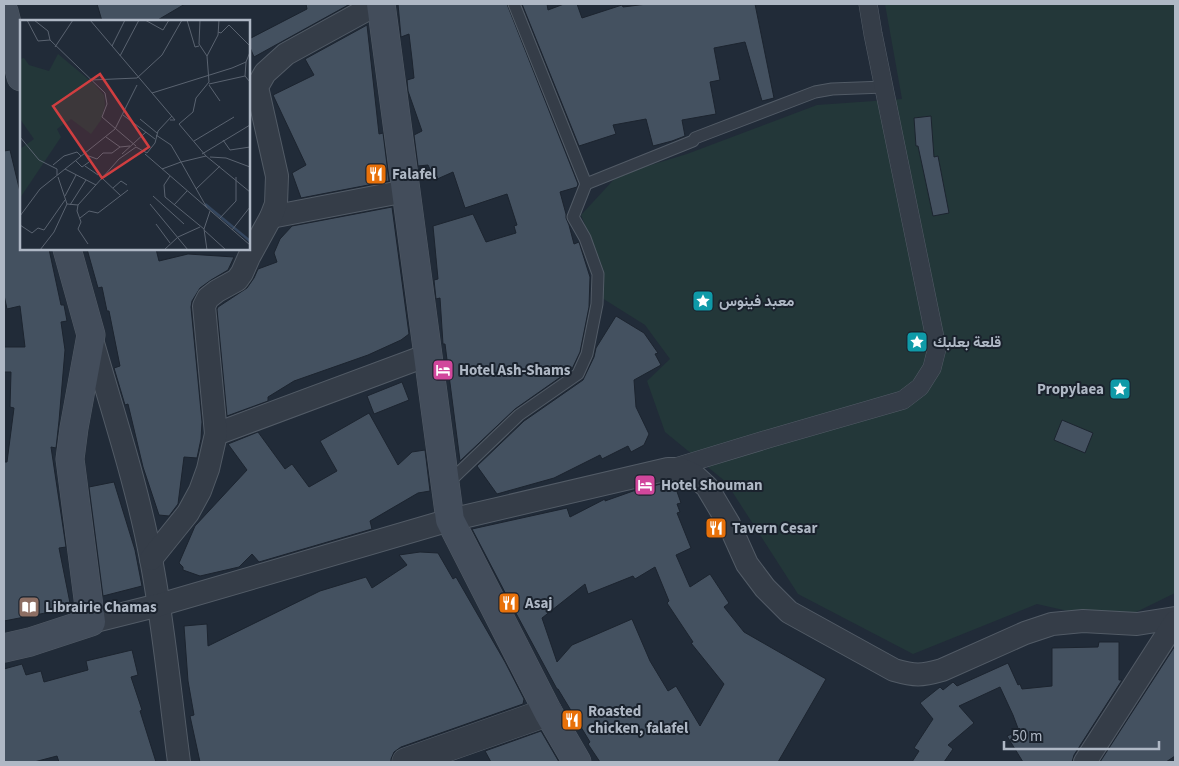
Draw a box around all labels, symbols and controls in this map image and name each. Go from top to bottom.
inset map [20,20,250,250]
restaurant icon: Falafel [364,162,388,186]
place label: Falafel [392,164,437,185]
place icon: معبد فينوس [691,289,715,313]
place label: معبد فينوس [719,291,794,312]
place icon: قلعة بعلبك [905,330,929,354]
place label: قلعة بعلبك [933,332,1001,353]
hotel icon: Hotel Ash-Shams [431,358,455,382]
place label: Hotel Ash-Shams [459,360,571,381]
place icon: Propylaea [1108,377,1132,401]
place label: Propylaea [1037,379,1104,400]
hotel icon: Hotel Shouman [633,473,657,497]
place label: Hotel Shouman [661,475,763,496]
restaurant icon: Tavern Cesar [704,516,728,540]
place label: Tavern Cesar [732,518,817,539]
restaurant icon: Asaj [497,591,521,615]
place label: Asaj [524,593,553,614]
library icon: Librairie Chamas [17,595,41,619]
place label: Librairie Chamas [45,597,157,618]
place label: Roasted chicken, falafel [588,701,689,739]
restaurant icon: Roasted chicken, falafel [560,708,584,732]
scale bar [1004,718,1159,750]
text: 50 m [1012,726,1042,747]

